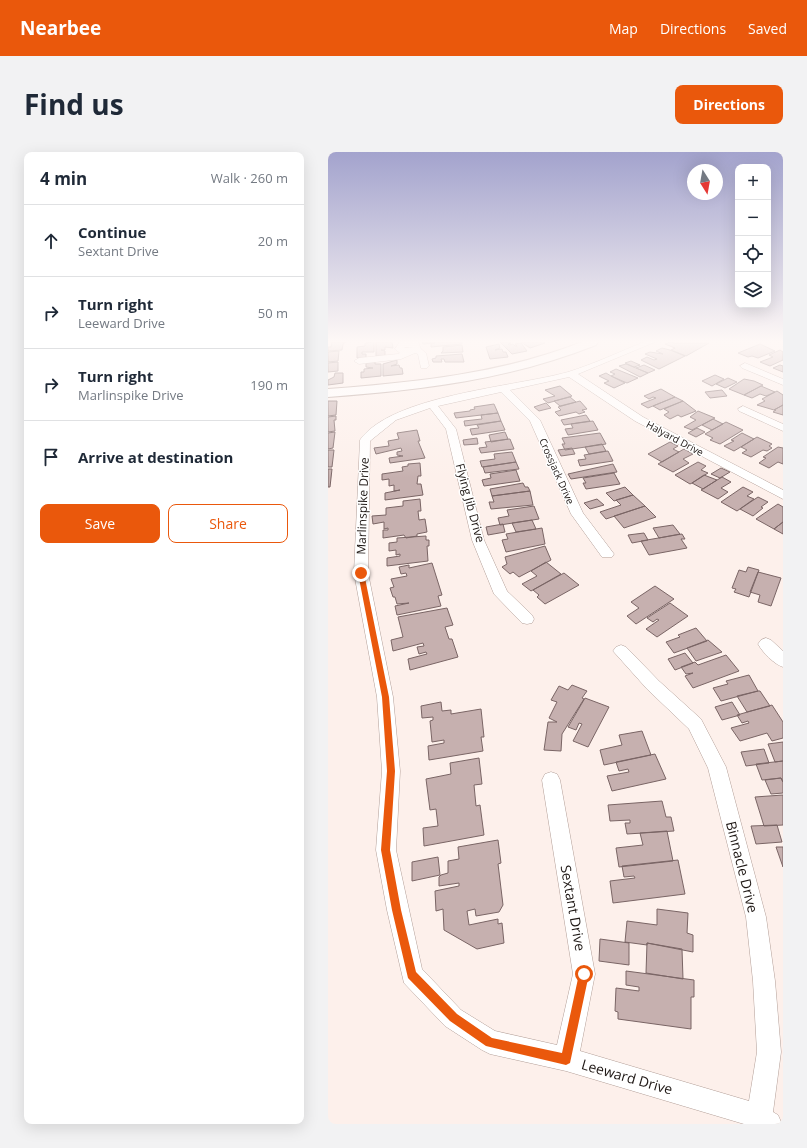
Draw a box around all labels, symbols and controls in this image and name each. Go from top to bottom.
text: Nearbee [20,15,101,41]
text: Map [609,19,638,38]
text: Directions [660,19,726,38]
text: Saved [748,19,787,38]
text: Find us [24,85,124,123]
button: Directions [675,85,783,124]
north arrow [687,164,723,200]
map controls [735,164,771,308]
button: + [735,164,771,200]
text: 4 min [40,167,87,190]
text: Walk · 260 m [211,169,288,187]
button: − [735,200,771,236]
text: Continue [78,222,146,242]
icon: ahead [40,230,62,252]
text: 20 m [258,232,288,250]
button: locate [735,236,771,272]
text: Sextant Drive [78,242,159,260]
button: layers [735,272,771,308]
text: Turn right [78,294,153,314]
icon: right [40,302,62,324]
text: 50 m [258,304,288,322]
text: Leeward Drive [78,314,165,332]
text: Turn right [78,366,153,386]
icon: right [40,374,62,396]
text: 190 m [250,376,288,394]
text: Marlinspike Drive [78,386,184,404]
street label: Halyard Drive [644,417,707,459]
street label: Crossjack Drive [536,436,578,507]
icon: arrive [40,446,62,468]
text: Arrive at destination [78,447,233,467]
street label: Marlinspike Drive [352,457,373,555]
street label: Flying Jib Drive [452,461,489,545]
button: Save [40,504,160,543]
button: Share [168,504,288,543]
route end [352,564,370,582]
street label: Binnacle Drive [722,819,763,915]
street label: Sextant Drive [557,863,590,953]
route start [575,965,593,983]
street label: Leeward Drive [579,1054,675,1099]

